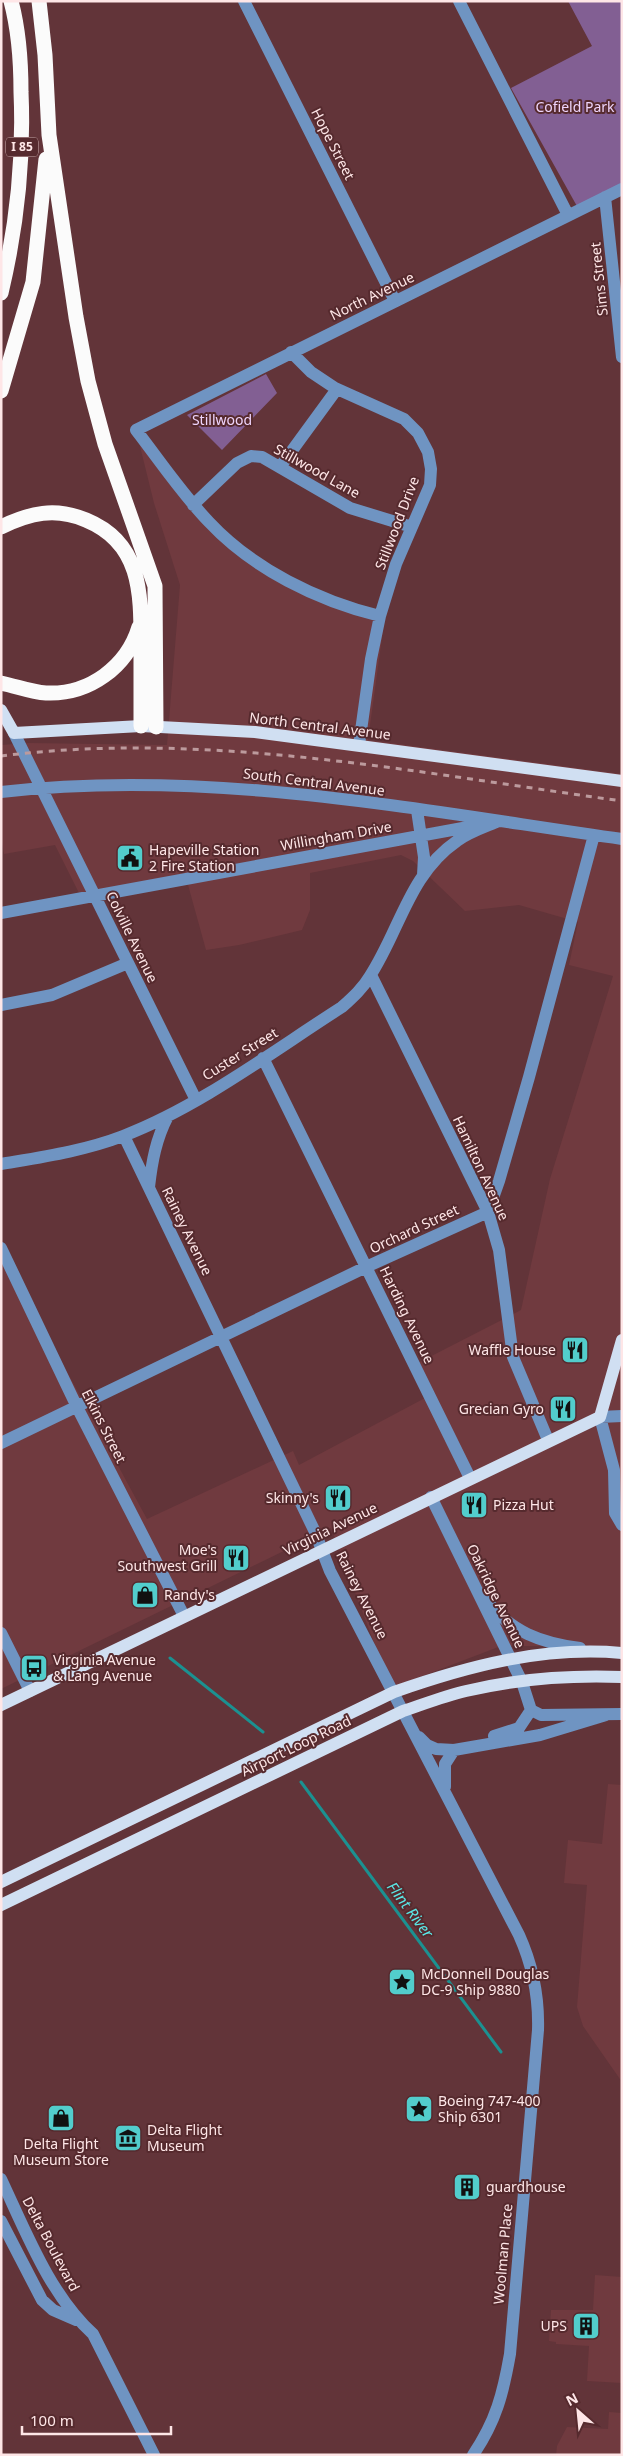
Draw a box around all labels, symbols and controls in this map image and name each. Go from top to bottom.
park label: Cofield Park [535,97,615,116]
street label: Hope Street [307,105,360,183]
road number: I 85 [6,138,38,156]
street label: Sims Street [585,241,612,317]
street label: North Avenue [327,267,417,324]
park label: Stillwood [192,410,252,429]
street label: Stillwood Lane [271,439,364,502]
street label: Stillwood Drive [370,473,423,572]
street label: North Central Avenue [248,707,392,744]
street label: South Central Avenue [242,763,386,800]
street label: Willingham Drive [279,816,393,855]
place label: Hapeville Station 2 Fire Station [149,840,259,875]
public building icon: Hapeville Station 2 Fire Station [115,843,145,873]
street label: Colville Avenue [102,888,163,986]
street label: Custer Street [198,1023,281,1084]
street label: Hamilton Avenue [449,1112,514,1223]
street label: Rainey Avenue [158,1183,217,1278]
street label: Orchard Street [366,1200,462,1258]
street label: Harding Avenue [376,1263,439,1367]
restaurant icon: Waffle House [560,1335,590,1365]
place label: Waffle House [469,1340,556,1359]
street label: Elkins Street [78,1386,131,1466]
restaurant icon: Grecian Gyro [548,1394,578,1424]
place label: Grecian Gyro [459,1399,544,1418]
restaurant icon: Skinny's [323,1483,353,1513]
place label: Skinny's [266,1488,319,1507]
restaurant icon: Pizza Hut [459,1490,489,1520]
place label: Pizza Hut [493,1495,554,1514]
street label: Virginia Avenue [279,1497,380,1560]
place label: Moe's Southwest Grill [117,1540,217,1575]
street label: Oakridge Avenue [463,1541,530,1651]
restaurant icon: Moe's Southwest Grill [221,1543,251,1573]
street label: Rainey Avenue [332,1548,393,1642]
shop icon: Randy's [130,1580,160,1610]
place label: Randy's [164,1585,215,1604]
place label: Virginia Avenue & Lang Avenue [53,1650,156,1685]
bus stop icon: Virginia Avenue & Lang Avenue [19,1653,49,1683]
street label: Airport Loop Road [238,1711,354,1780]
water label: Flint River [383,1877,439,1942]
place label: McDonnell Douglas DC-9 Ship 9880 [421,1964,550,1999]
place icon: McDonnell Douglas DC-9 Ship 9880 [387,1967,417,1997]
place label: Boeing 747-400 Ship 6301 [438,2091,541,2126]
place icon: Boeing 747-400 Ship 6301 [404,2094,434,2124]
shop icon: Delta Flight Museum Store [46,2103,76,2133]
place label: Delta Flight Museum [147,2120,222,2155]
museum icon: Delta Flight Museum [113,2123,143,2153]
place label: Delta Flight Museum Store [13,2134,109,2169]
building icon: guardhouse [452,2172,482,2202]
place label: guardhouse [486,2177,566,2196]
street label: Delta Boulevard [18,2193,84,2294]
street label: Woolman Place [489,2203,516,2305]
building icon: UPS [571,2311,601,2341]
place label: UPS [541,2316,567,2335]
north arrow [553,2386,603,2436]
text: N [562,2388,581,2410]
scale bar [22,2404,171,2436]
text: 100 m [30,2410,74,2430]

